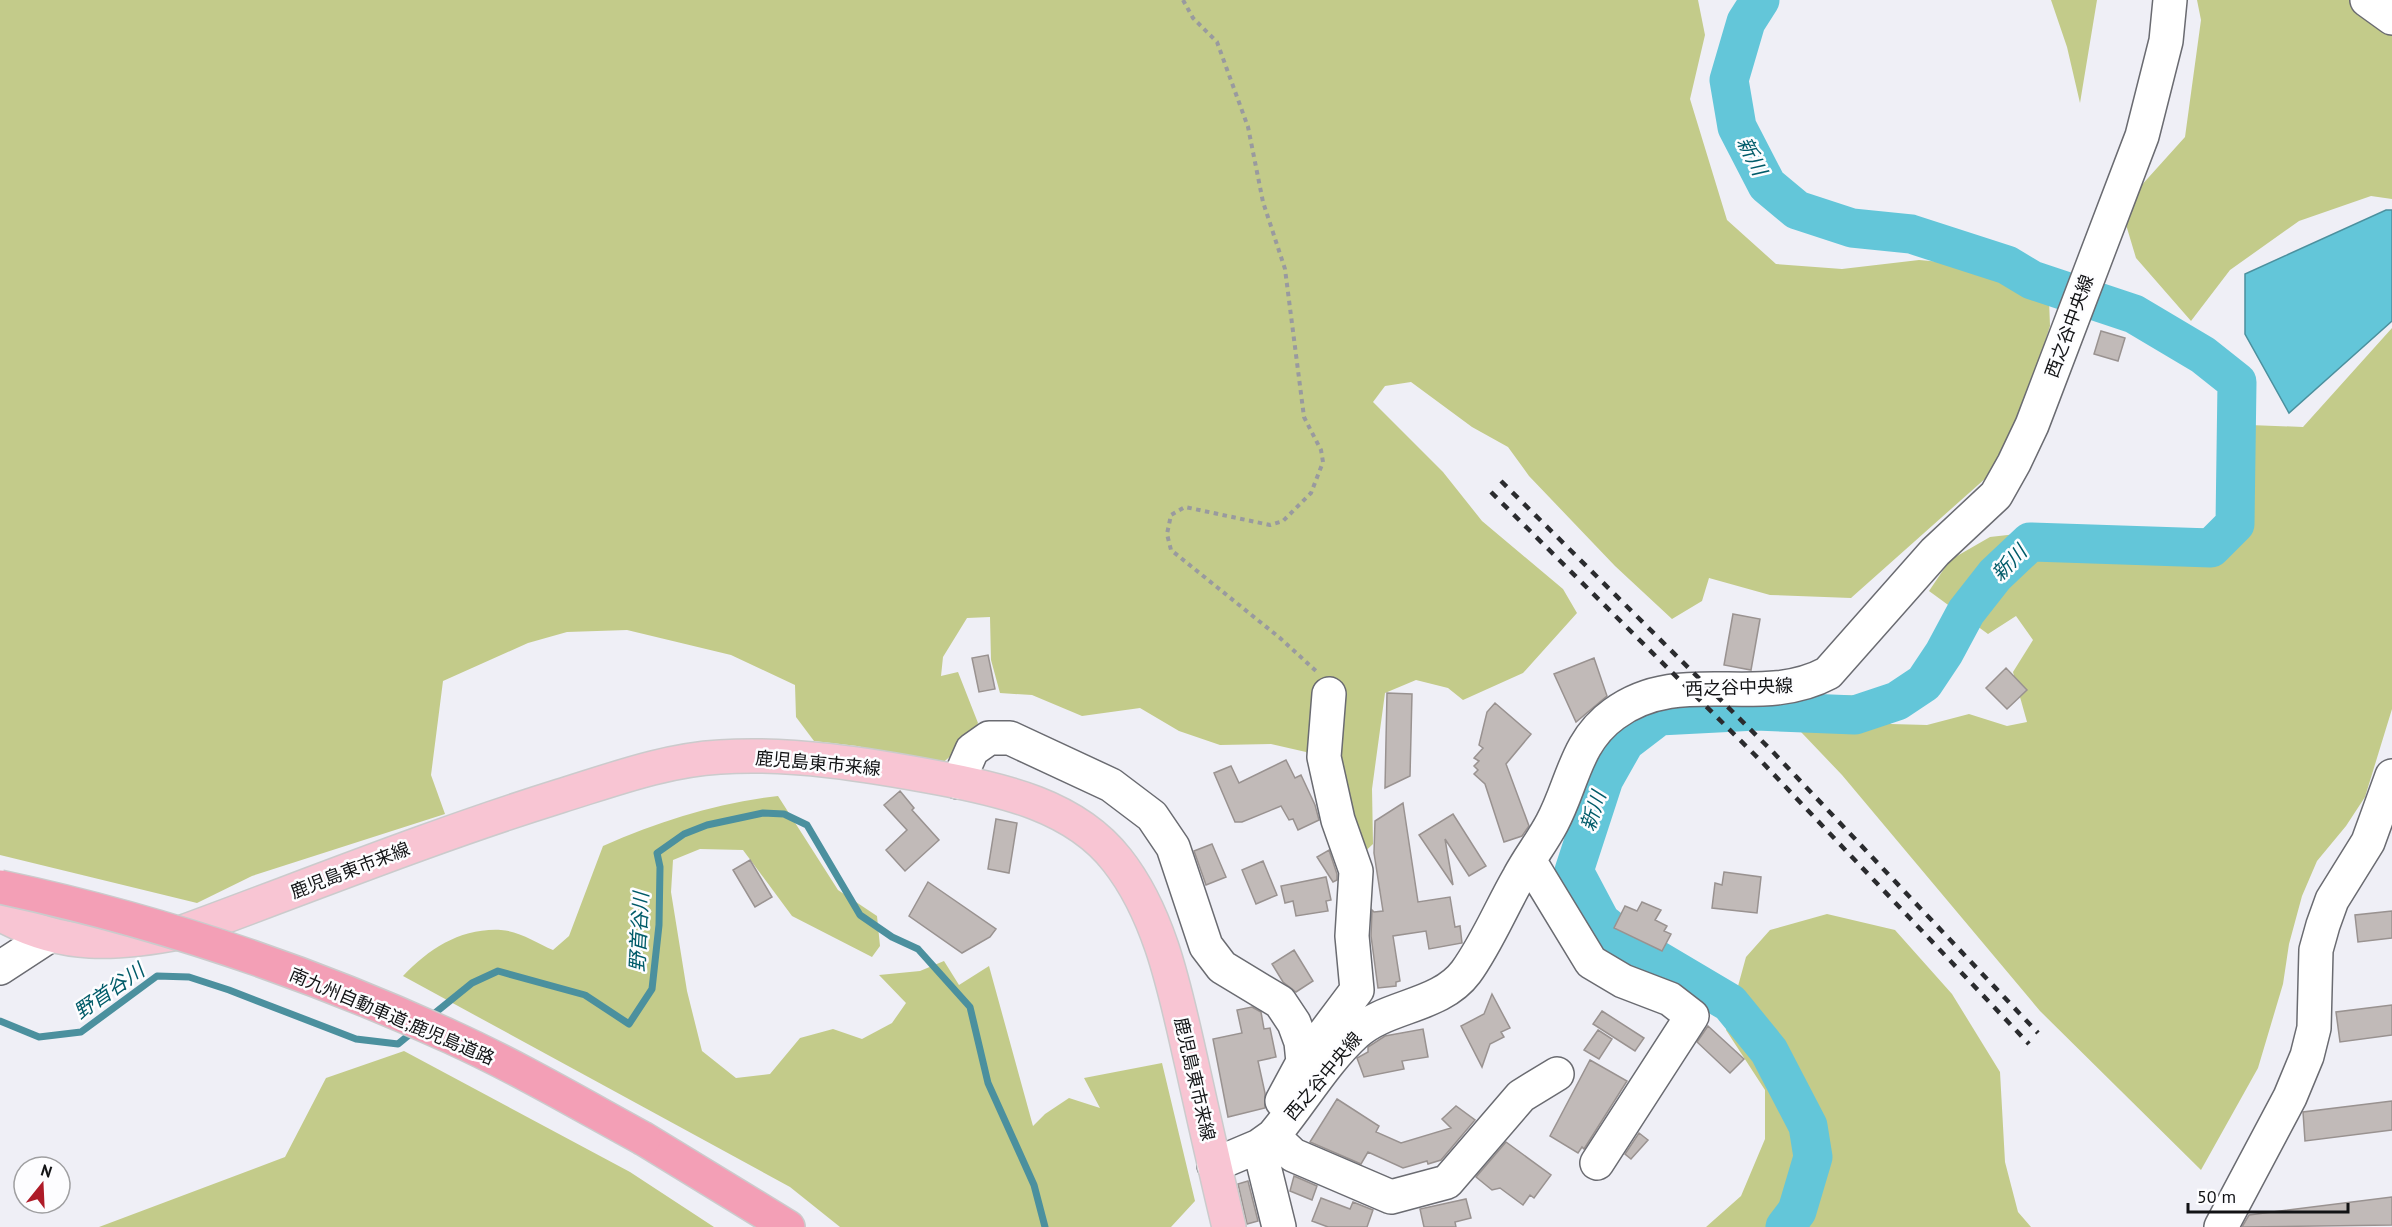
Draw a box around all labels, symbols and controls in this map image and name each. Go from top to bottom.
water label: 新川 [1731,132,1774,182]
street label: 西之谷中央線 [2040,271,2098,381]
water label: 新川 [1986,538,2034,586]
street label: 西之谷中央線 [1685,674,1793,700]
street label: 鹿児島東市来線 [754,746,882,780]
water label: 新川 [1574,786,1612,834]
street label: 鹿児島東市来線 [287,837,413,903]
water label: 野首谷川 [624,889,654,973]
water label: 野首谷川 [69,956,151,1025]
street label: 南九州自動車道;鹿児島道路 [286,962,498,1070]
street label: 鹿児島東市来線 [1170,1015,1220,1143]
street label: 西之谷中央線 [1279,1027,1367,1125]
north arrow [12,1155,72,1215]
text: N [39,1160,55,1182]
scale bar [2188,1176,2348,1214]
text: 50 m [2197,1185,2236,1208]

